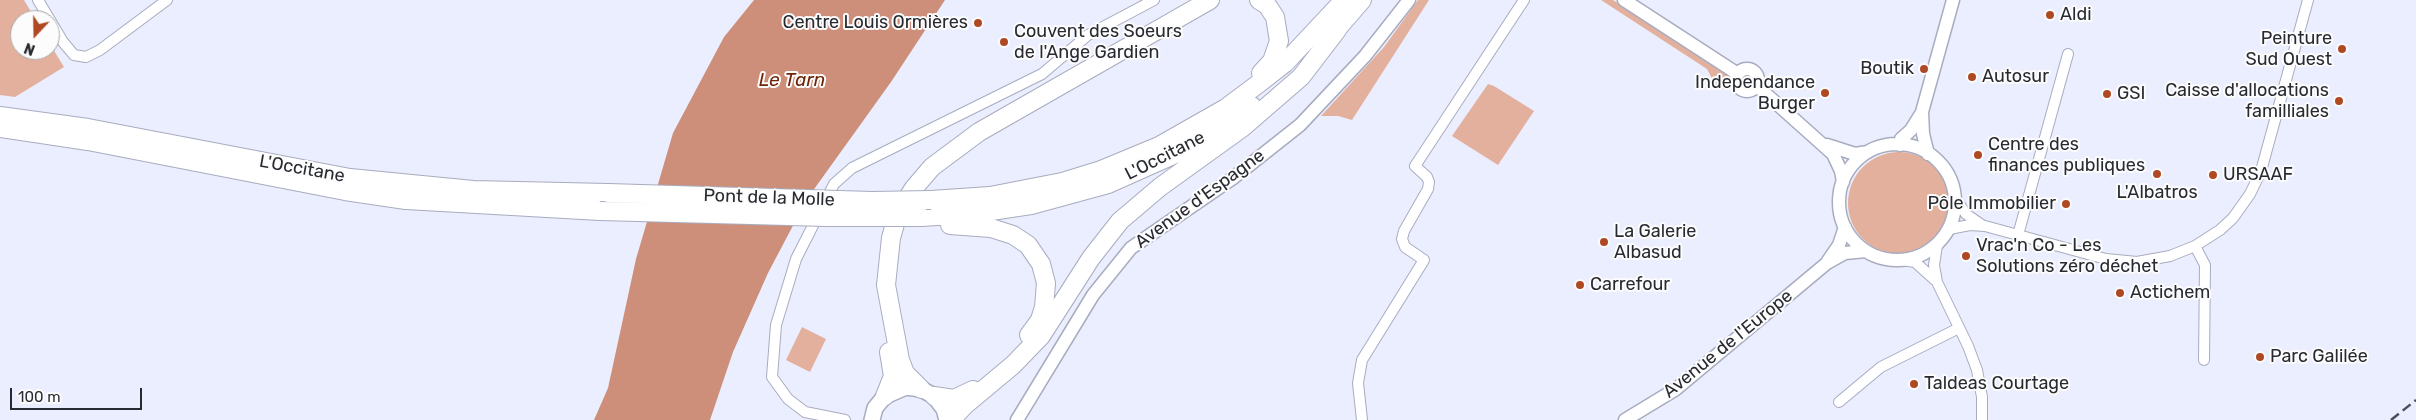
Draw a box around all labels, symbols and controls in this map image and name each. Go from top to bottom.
place label: Aldi [2060,4,2091,26]
marker: Aldi [2044,9,2056,21]
north arrow [10,10,60,60]
place label: Centre Louis Ormières [783,12,968,34]
marker: Centre Louis Ormières [972,17,984,29]
place label: Couvent des Soeurs de l'Ange Gardien [1014,21,1182,64]
place label: Peinture Sud Ouest [2246,28,2332,70]
marker: Couvent des Soeurs de l'Ange Gardien [998,36,1010,48]
text: N [22,39,38,58]
marker: Peinture Sud Ouest [2336,43,2348,55]
place label: Boutik [1860,58,1914,80]
marker: Boutik [1918,63,1930,75]
place label: Autosur [1982,66,2049,88]
water label: Le Tarn [759,70,825,92]
marker: Autosur [1966,71,1978,83]
place label: Independance Burger [1695,72,1815,115]
place label: Caisse d'allocations familliales [2165,80,2329,122]
place label: GSI [2117,83,2145,105]
marker: Independance Burger [1819,87,1831,99]
marker: GSI [2101,88,2113,100]
marker: Caisse d'allocations familliales [2333,95,2345,107]
street label: L'Occitane [1122,127,1208,185]
place label: Centre des finances publiques [1988,134,2145,176]
street label: Avenue d'Espagne [1131,145,1269,253]
marker: Centre des finances publiques [1972,149,1984,161]
street label: L'Occitane [258,151,346,187]
place label: URSAAF [2223,164,2293,186]
marker: L'Albatros [2151,168,2163,180]
marker: URSAAF [2207,169,2219,181]
place label: L'Albatros [2116,182,2198,204]
street label: Pont de la Molle [703,185,835,211]
place label: Pôle Immobilier [1927,193,2056,215]
marker: Pôle Immobilier [2060,198,2072,210]
place label: La Galerie Albasud [1614,221,1696,264]
place label: Vrac'n Co - Les Solutions zéro déchet [1976,235,2158,278]
marker: La Galerie Albasud [1598,236,1610,248]
marker: Vrac'n Co - Les Solutions zéro déchet [1960,250,1972,262]
place label: Carrefour [1590,274,1670,296]
marker: Carrefour [1574,279,1586,291]
place label: Actichem [2130,282,2210,304]
street label: Avenue de l'Europe [1659,285,1797,403]
marker: Actichem [2114,287,2126,299]
place label: Parc Galilée [2270,346,2368,368]
marker: Parc Galilée [2254,351,2266,363]
place label: Taldeas Courtage [1924,373,2069,395]
scale bar [12,378,145,410]
marker: Taldeas Courtage [1908,378,1920,390]
text: 100 m [18,388,60,406]

